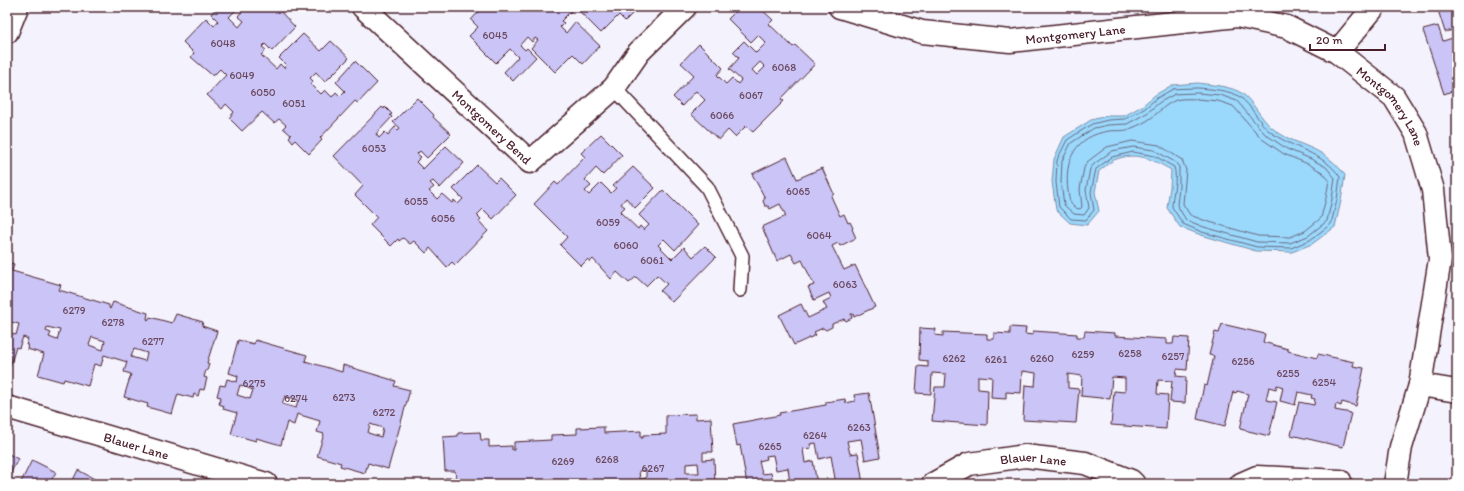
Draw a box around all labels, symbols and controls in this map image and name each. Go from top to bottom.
street label: Montgomery Lane [1025,21,1126,47]
scale bar [1310,26,1385,52]
house number: 6045 [483,29,508,42]
text: 20 m [1316,33,1343,47]
house number: 6048 [210,37,236,50]
house number: 6068 [772,61,796,74]
street label: Montgomery Lane [1353,63,1426,148]
house number: 6049 [230,69,255,82]
house number: 6050 [250,86,276,99]
street label: Montgomery Bend [449,87,534,167]
house number: 6067 [739,89,763,102]
house number: 6051 [282,97,306,110]
house number: 6066 [710,109,734,122]
house number: 6053 [362,142,386,155]
house number: 6065 [786,185,810,198]
house number: 6055 [404,195,428,208]
house number: 6056 [431,212,455,225]
house number: 6059 [596,216,620,229]
house number: 6064 [806,229,832,242]
house number: 6060 [613,239,639,252]
house number: 6061 [640,254,664,267]
house number: 6063 [833,278,857,291]
house number: 6279 [63,304,86,317]
house number: 6278 [101,316,125,329]
house number: 6277 [142,335,165,348]
house number: 6258 [1118,347,1142,360]
house number: 6259 [1071,348,1095,361]
house number: 6257 [1162,350,1185,363]
house number: 6262 [942,352,966,365]
house number: 6260 [1030,352,1054,365]
house number: 6261 [985,353,1007,366]
house number: 6256 [1231,355,1255,368]
house number: 6255 [1276,367,1300,380]
house number: 6254 [1312,376,1336,389]
house number: 6275 [243,377,266,390]
house number: 6273 [332,391,356,404]
house number: 6274 [284,392,308,405]
house number: 6272 [373,406,396,419]
house number: 6263 [847,421,871,434]
street label: Blauer Lane [102,429,171,463]
house number: 6264 [803,429,827,442]
house number: 6265 [758,440,782,453]
street label: Blauer Lane [999,449,1067,469]
house number: 6268 [595,453,619,466]
house number: 6269 [551,455,575,468]
house number: 6267 [642,462,665,475]

